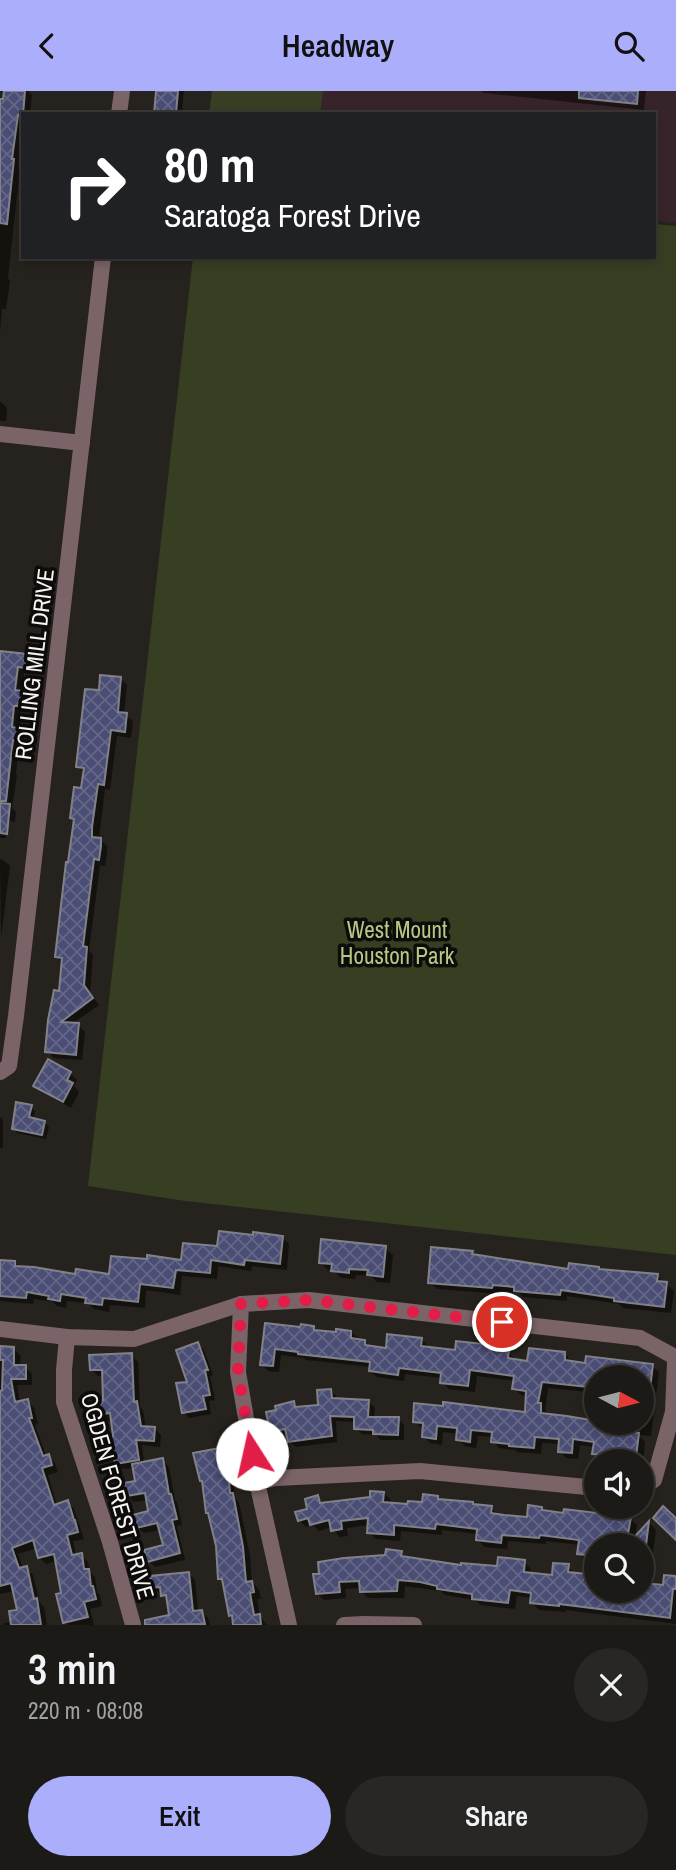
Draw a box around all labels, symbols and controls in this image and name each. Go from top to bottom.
text: Headway [282,24,394,67]
icon: back [28,27,66,65]
icon: search [610,27,648,65]
text: 80 m [164,131,256,197]
icon: right [49,140,140,231]
text: Saratoga Forest Drive [164,194,421,237]
street label: ROLLING MILL DRIVE [7,567,61,761]
park label: West Mount Houston Park [340,914,455,971]
pin [472,1292,532,1352]
icon: arrive [483,1303,521,1341]
north arrow [584,1365,654,1435]
map controls [584,1365,654,1603]
street label: OGDEN FOREST DRIVE [74,1389,162,1603]
position arrow [215,1417,289,1491]
button: sound [584,1449,654,1519]
button: search [584,1533,654,1603]
text: 3 min [28,1641,117,1697]
button: close [574,1648,648,1722]
text: 220 m · 08:08 [28,1695,143,1726]
button: Exit [28,1776,331,1856]
button: Share [345,1776,648,1856]

